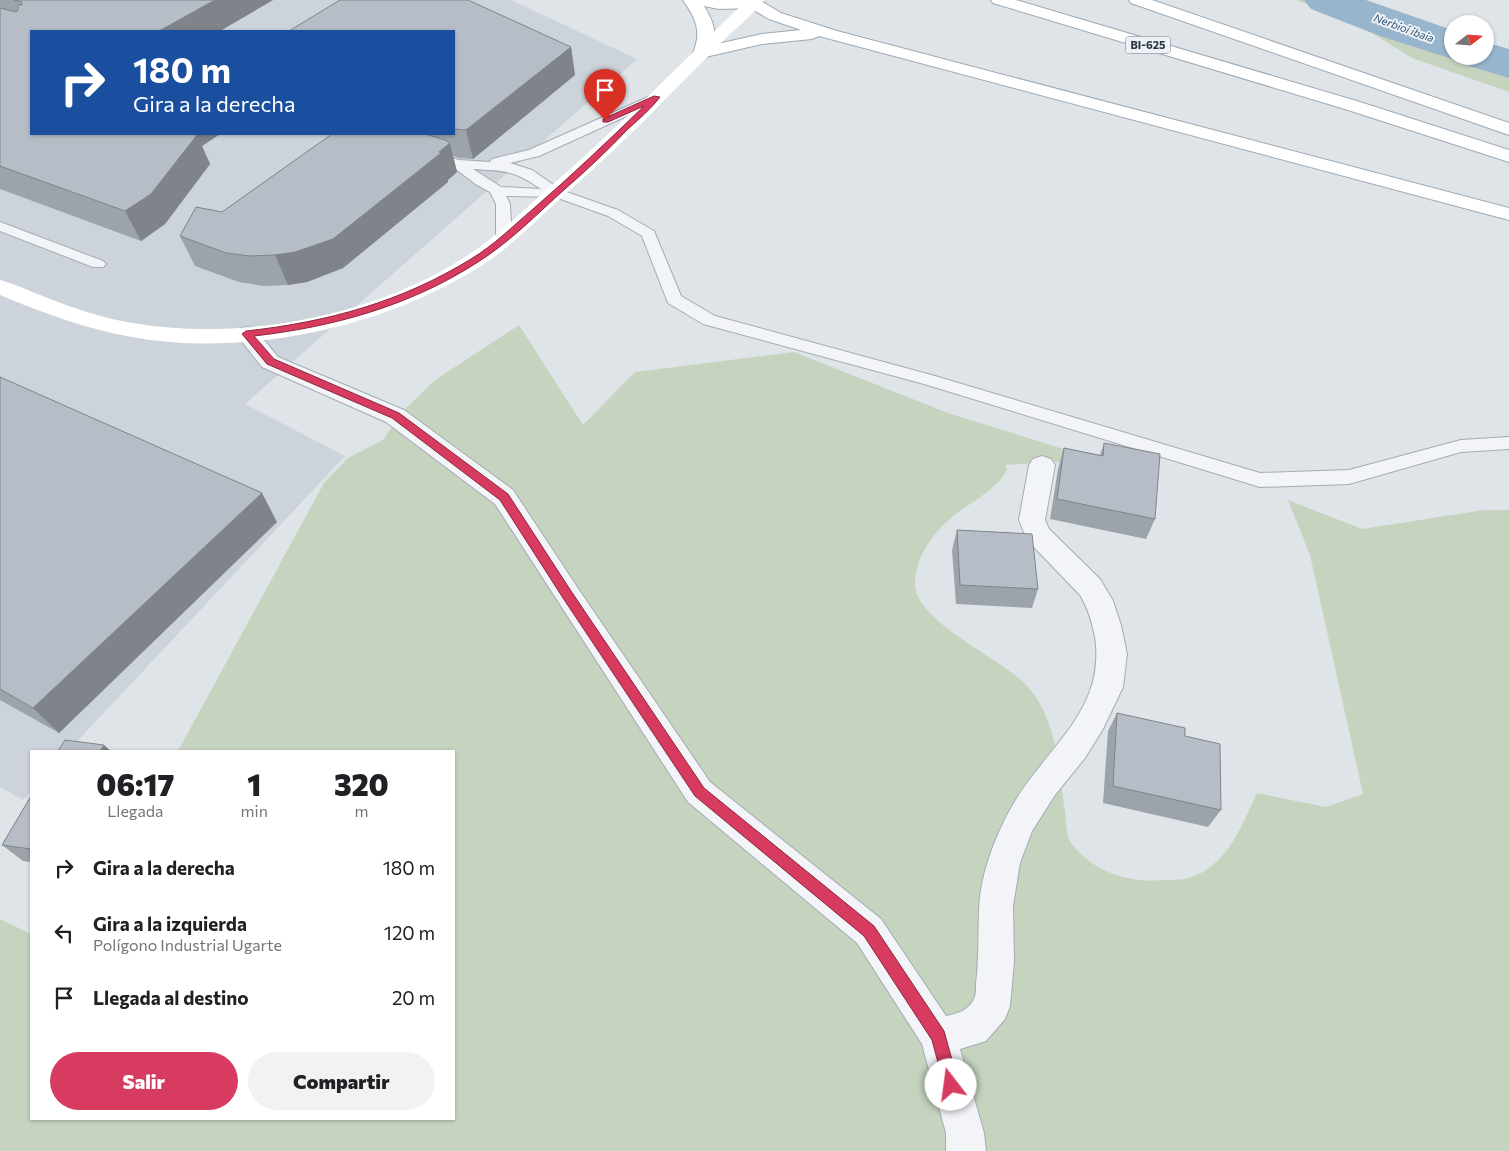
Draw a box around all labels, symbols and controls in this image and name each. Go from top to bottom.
water label: Nerbioi ibaia [1372,11,1436,44]
north arrow [1444,15,1494,65]
map controls [1444,15,1494,65]
road number: BI-625 [1126,36,1170,54]
text: 180 m [133,47,231,90]
icon: right [50,50,115,115]
pin [584,69,626,120]
icon: arrive [591,76,619,104]
text: Gira a la derecha [133,90,295,117]
text: 06:17 [96,765,174,802]
text: 1 [247,765,261,802]
text: 320 [334,765,389,802]
text: Llegada [107,801,163,820]
text: min [241,801,268,820]
text: m [354,801,368,820]
icon: right [50,854,78,882]
text: Gira a la derecha [93,856,235,879]
text: 180 m [383,856,435,879]
text: Gira a la izquierda [93,912,247,935]
icon: left [50,919,78,947]
text: 120 m [384,921,435,944]
text: Polígono Industrial Ugarte [93,935,282,954]
icon: arrive [50,984,78,1012]
text: Llegada al destino [93,986,249,1009]
text: 20 m [392,986,435,1009]
button: Salir [50,1052,238,1110]
button: Compartir [248,1052,435,1110]
position arrow [924,1058,976,1110]

